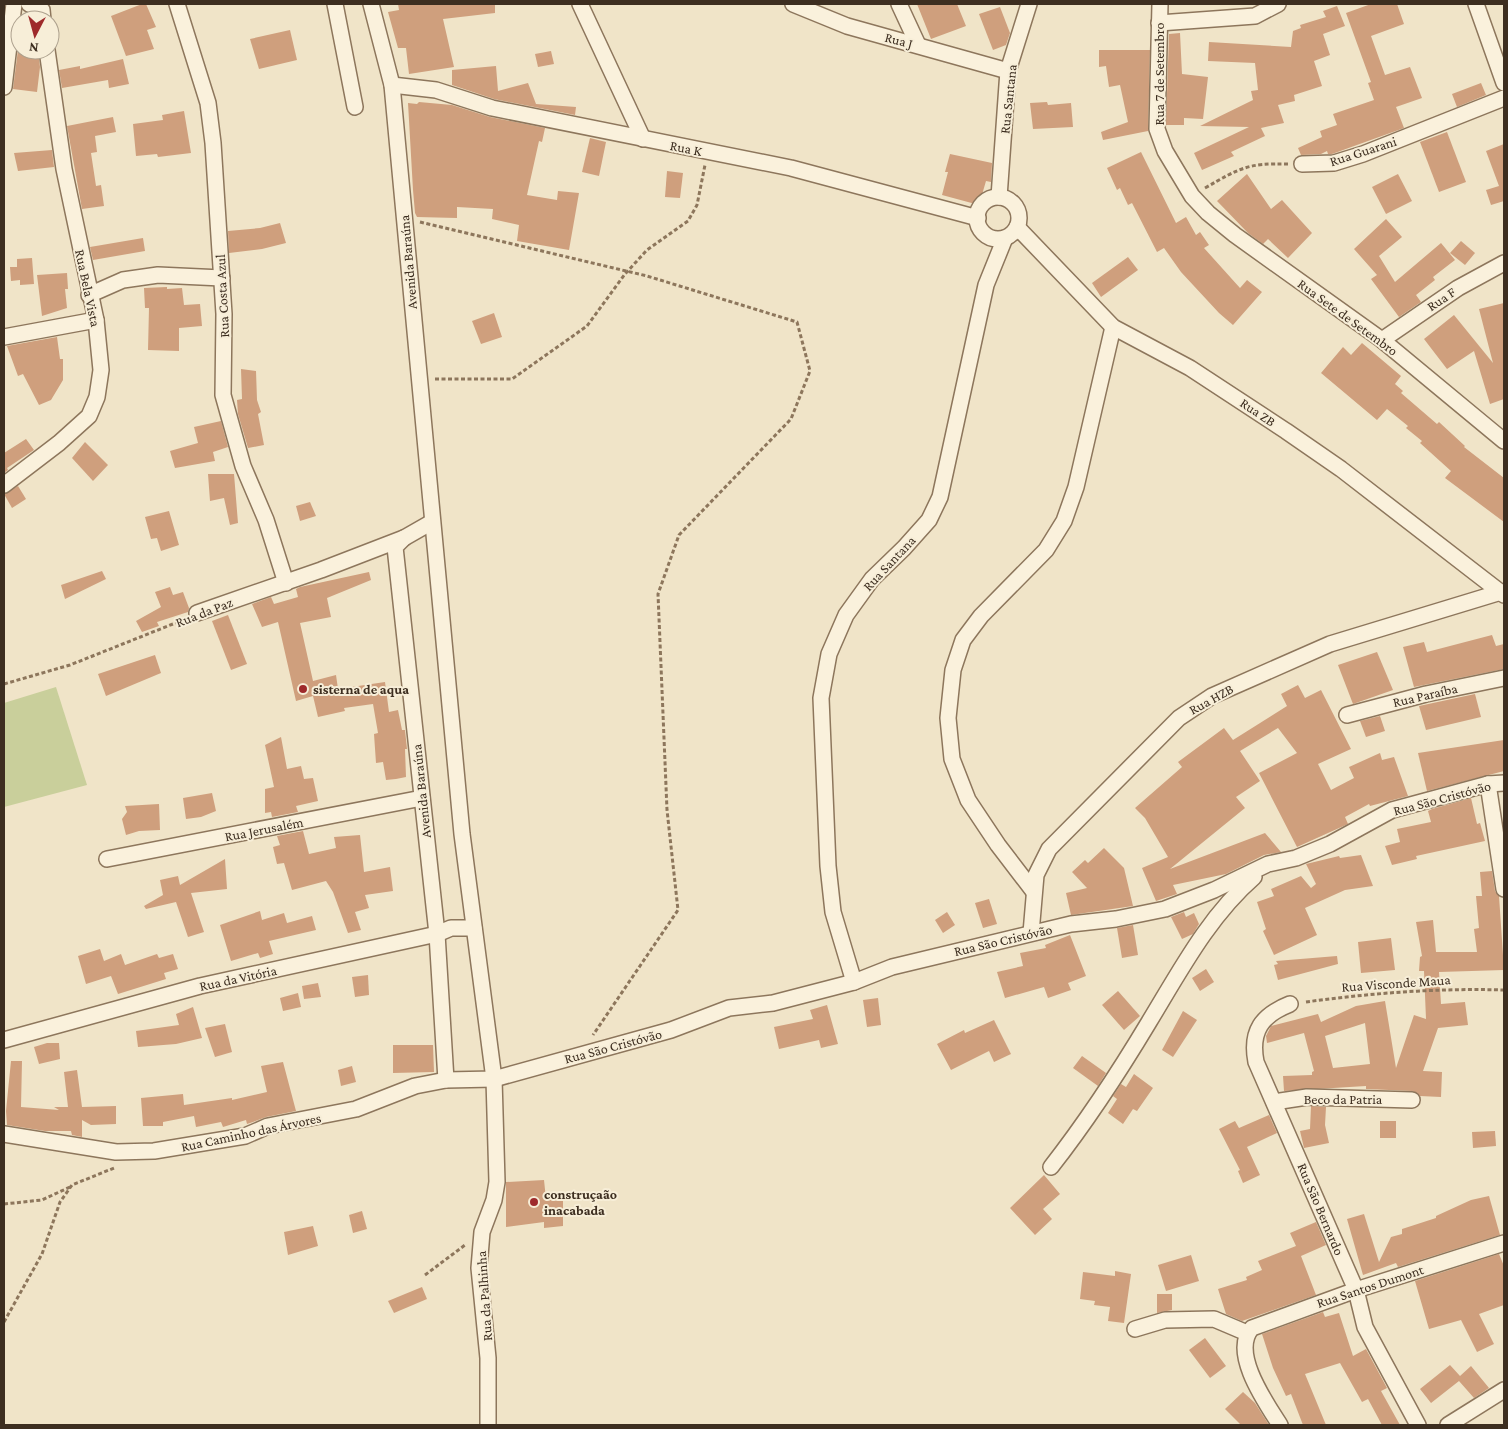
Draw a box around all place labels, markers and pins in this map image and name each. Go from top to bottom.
place label: sisterna de aqua [313,681,409,697]
marker: sisterna de aqua [297,683,309,695]
place label: construçaão inacabada [544,1186,617,1218]
marker: construçaão inacabada [528,1196,540,1208]

